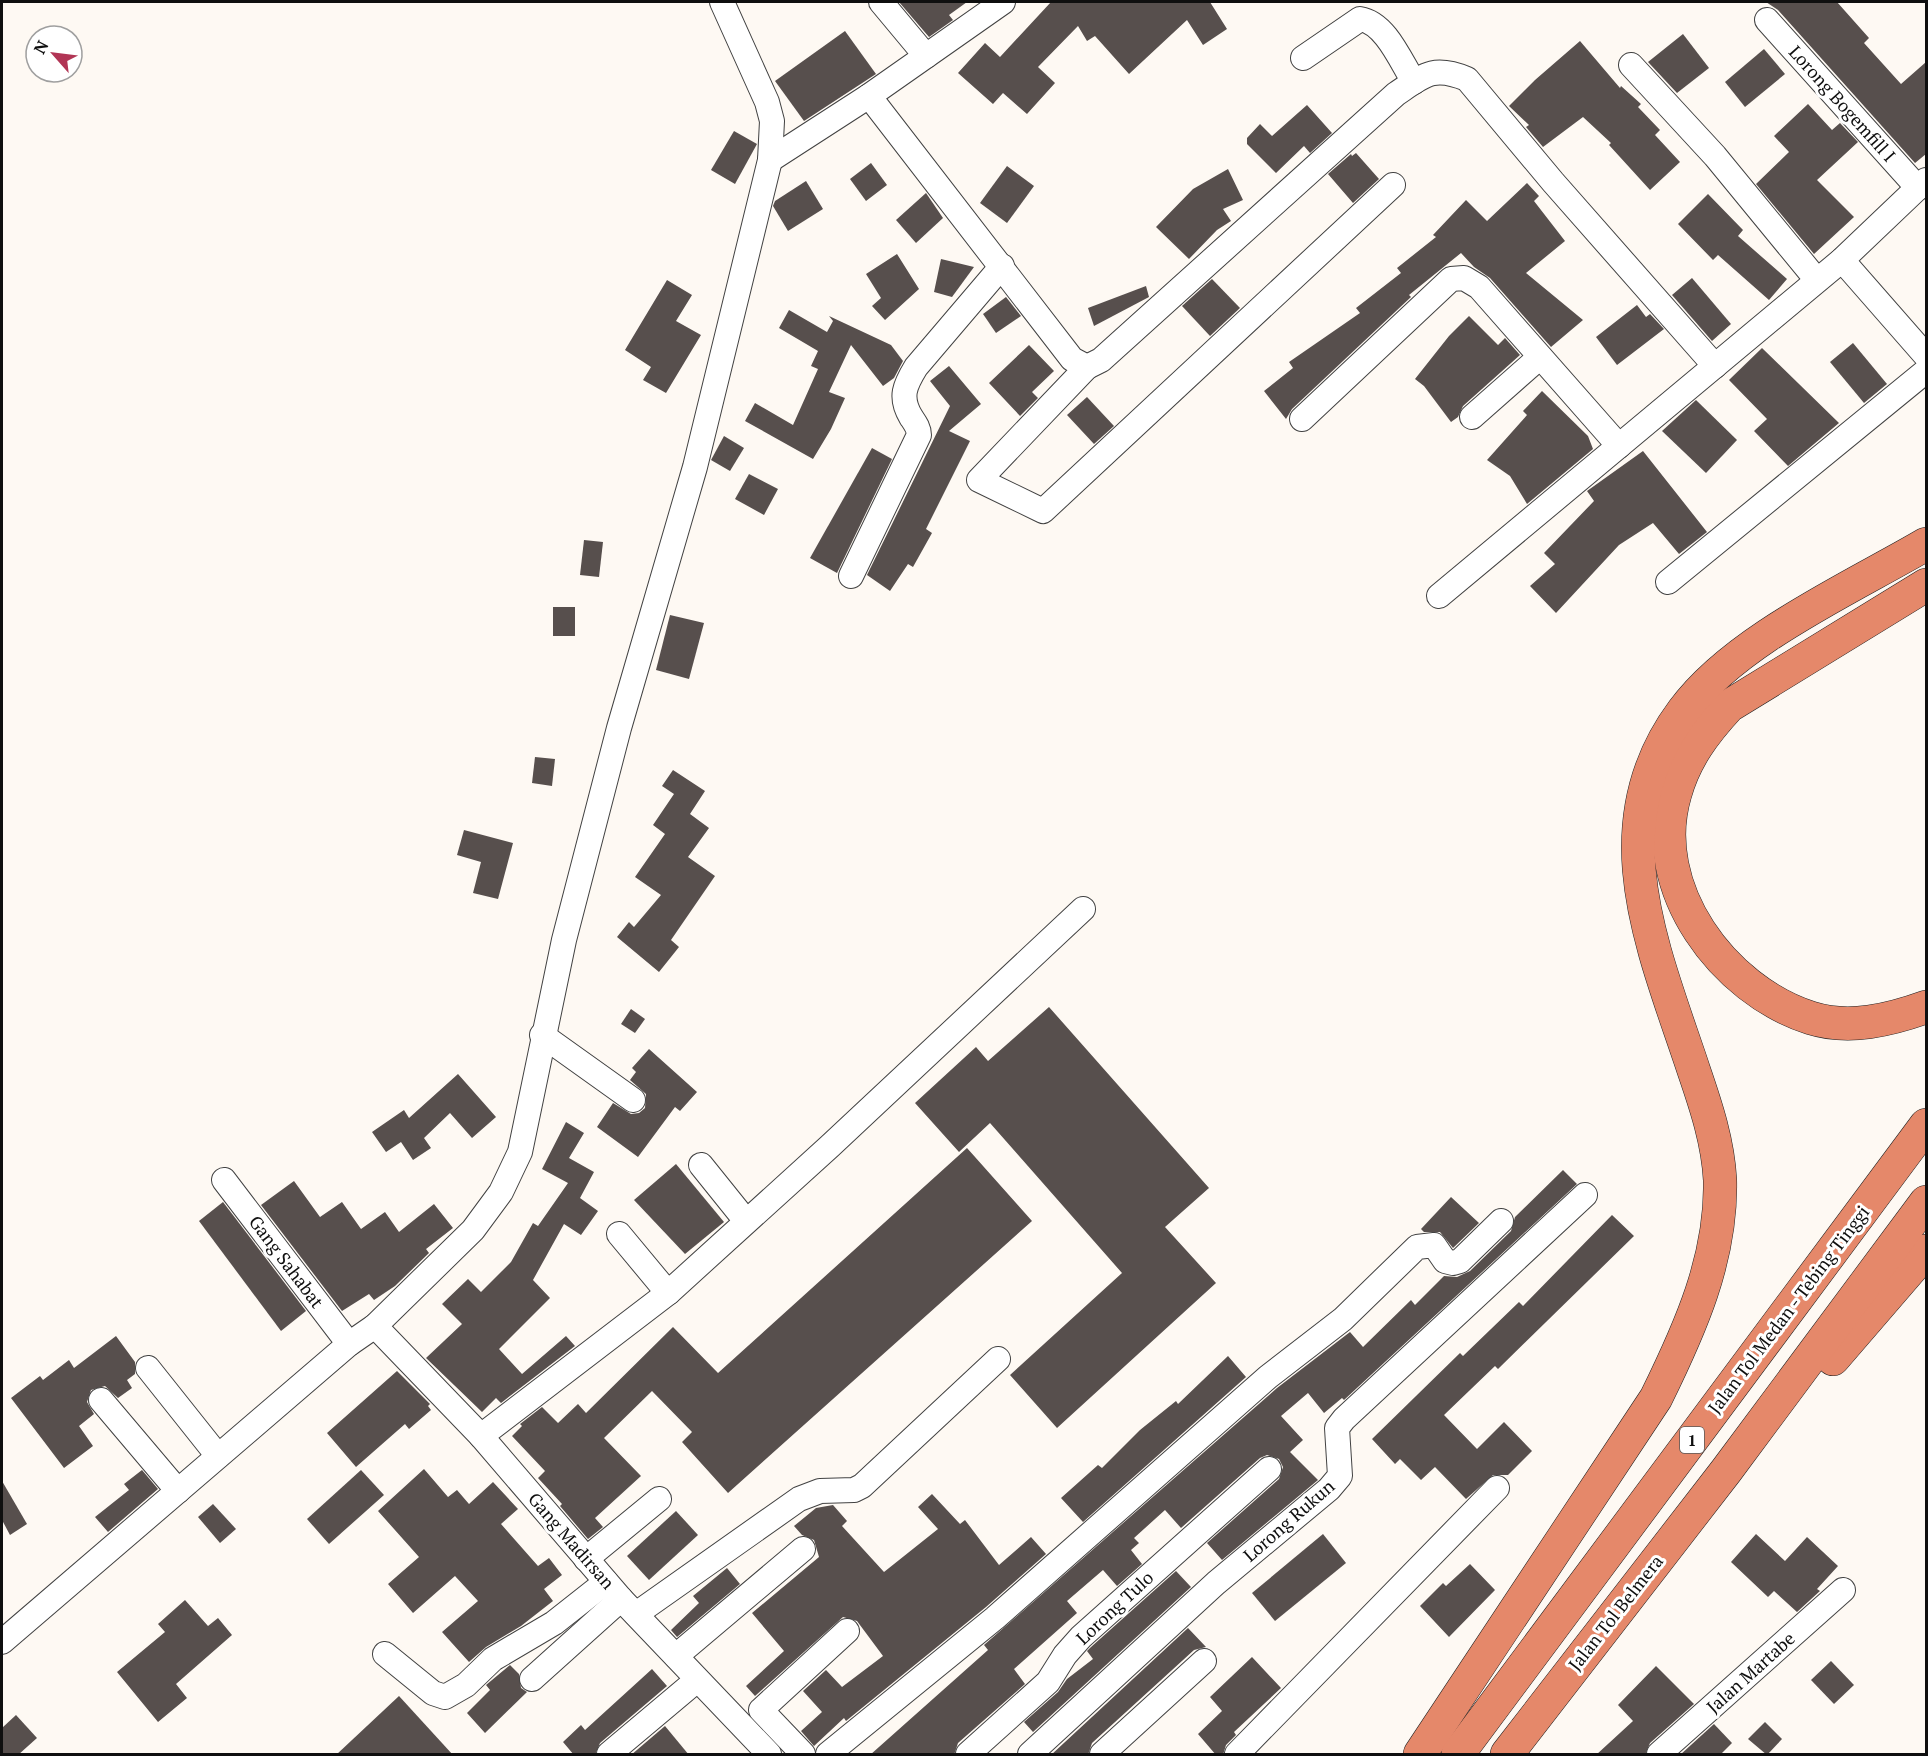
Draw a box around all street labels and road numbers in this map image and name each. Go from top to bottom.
street label: Lorong Bogemfill I [1784,40,1901,167]
street label: Jalan Tol Medan - Tebing Tinggi [1702,1201,1874,1418]
street label: Gang Sahabat [244,1210,330,1313]
road number: 1 [1680,1427,1704,1453]
street label: Lorong Rukun [1238,1474,1339,1566]
street label: Gang Madirsan [523,1487,621,1594]
street label: Jalan Tol Belmera [1562,1550,1668,1675]
street label: Lorong Tulo [1070,1565,1158,1649]
street label: Jalan Martabe [1701,1626,1800,1718]

